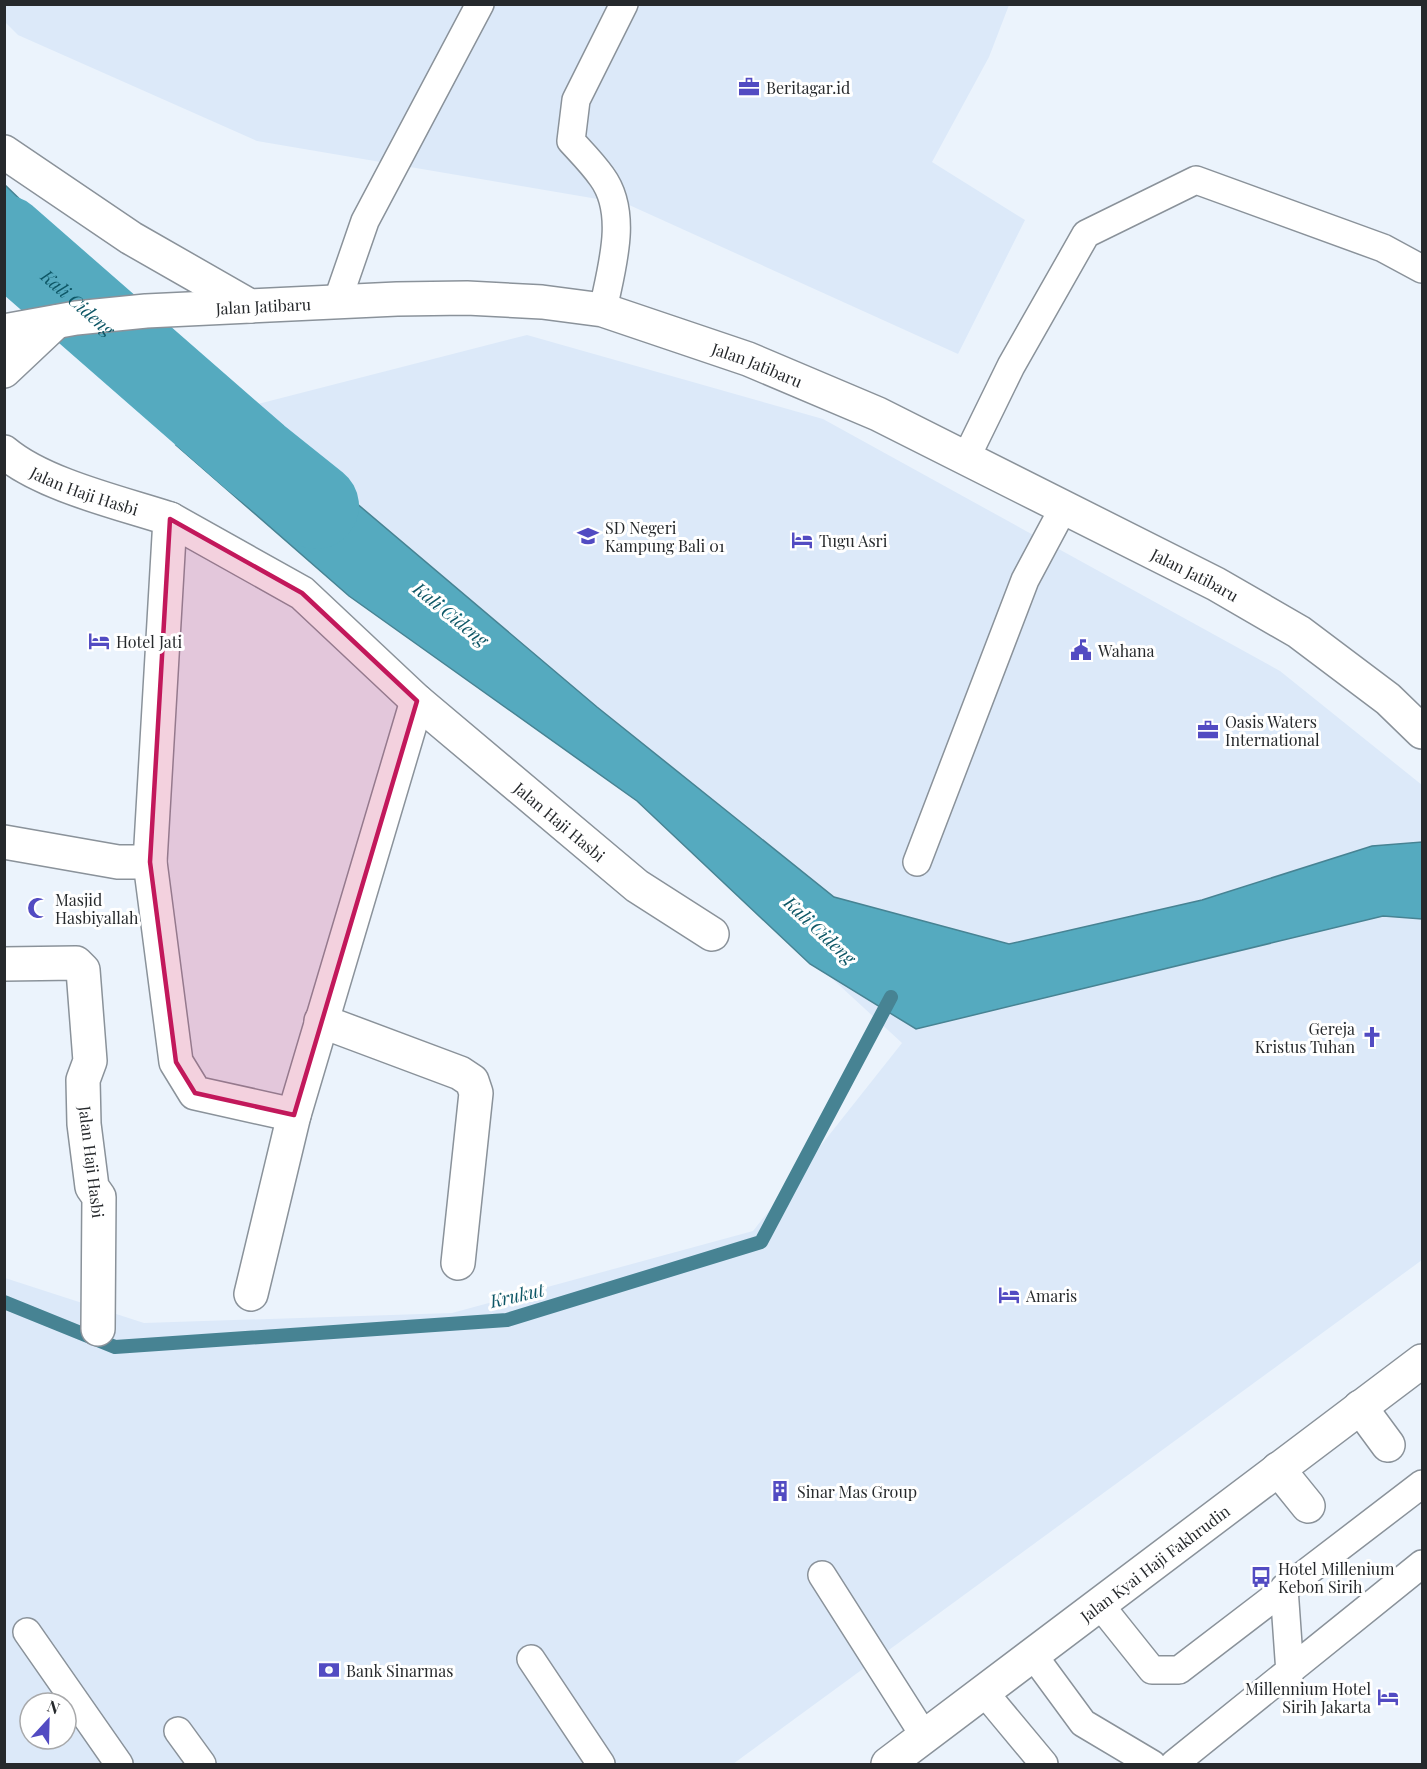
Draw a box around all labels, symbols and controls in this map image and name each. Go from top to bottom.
office icon: Beritagar.id [737,75,761,99]
place label: Beritagar.id [766,77,850,98]
water label: Kali Cideng [35,263,121,342]
street label: Jalan Jatibaru [214,293,312,318]
street label: Jalan Jatibaru [708,337,806,391]
street label: Jalan Haji Hasbi [26,461,141,519]
place label: SD Negeri Kampung Bali 01 [605,517,725,556]
school or university icon: SD Negeri Kampung Bali 01 [576,524,600,548]
hotel icon: Tugu Asri [790,528,814,552]
place label: Tugu Asri [819,530,888,551]
street label: Jalan Jatibaru [1147,542,1243,605]
water label: Kali Cideng [408,576,495,653]
hotel icon: Hotel Jati [87,629,111,653]
place label: Hotel Jati [116,631,182,652]
public building icon: Wahana [1069,638,1093,662]
place label: Wahana [1097,640,1155,661]
place label: Oasis Waters International [1225,711,1320,750]
office icon: Oasis Waters International [1196,718,1220,742]
street label: Jalan Haji Hasbi [509,776,610,866]
place label: Masjid Hasbiyallah [55,889,139,928]
water label: Kali Cideng [778,890,862,971]
mosque icon: Masjid Hasbiyallah [26,896,50,920]
place label: Gereja Kristus Tuhan [1255,1018,1355,1057]
church icon: Gereja Kristus Tuhan [1360,1025,1384,1049]
street label: Jalan Haji Hasbi [75,1104,109,1220]
water label: Krukut [487,1277,547,1313]
hotel icon: Amaris [997,1283,1021,1307]
place label: Amaris [1025,1285,1077,1306]
building icon: Sinar Mas Group [768,1479,792,1503]
place label: Sinar Mas Group [797,1481,917,1502]
street label: Jalan Kyai Haji Fakhrudin [1075,1499,1234,1626]
place label: Hotel Millenium Kebon Sirih [1278,1558,1394,1597]
bus stop icon: Hotel Millenium Kebon Sirih [1249,1565,1273,1589]
bank icon: Bank Sinarmas [317,1658,341,1682]
place label: Bank Sinarmas [346,1660,453,1681]
place label: Millennium Hotel Sirih Jakarta [1245,1678,1371,1717]
hotel icon: Millennium Hotel Sirih Jakarta [1376,1685,1400,1709]
north arrow [18,1691,78,1751]
text: N [45,1695,64,1719]

